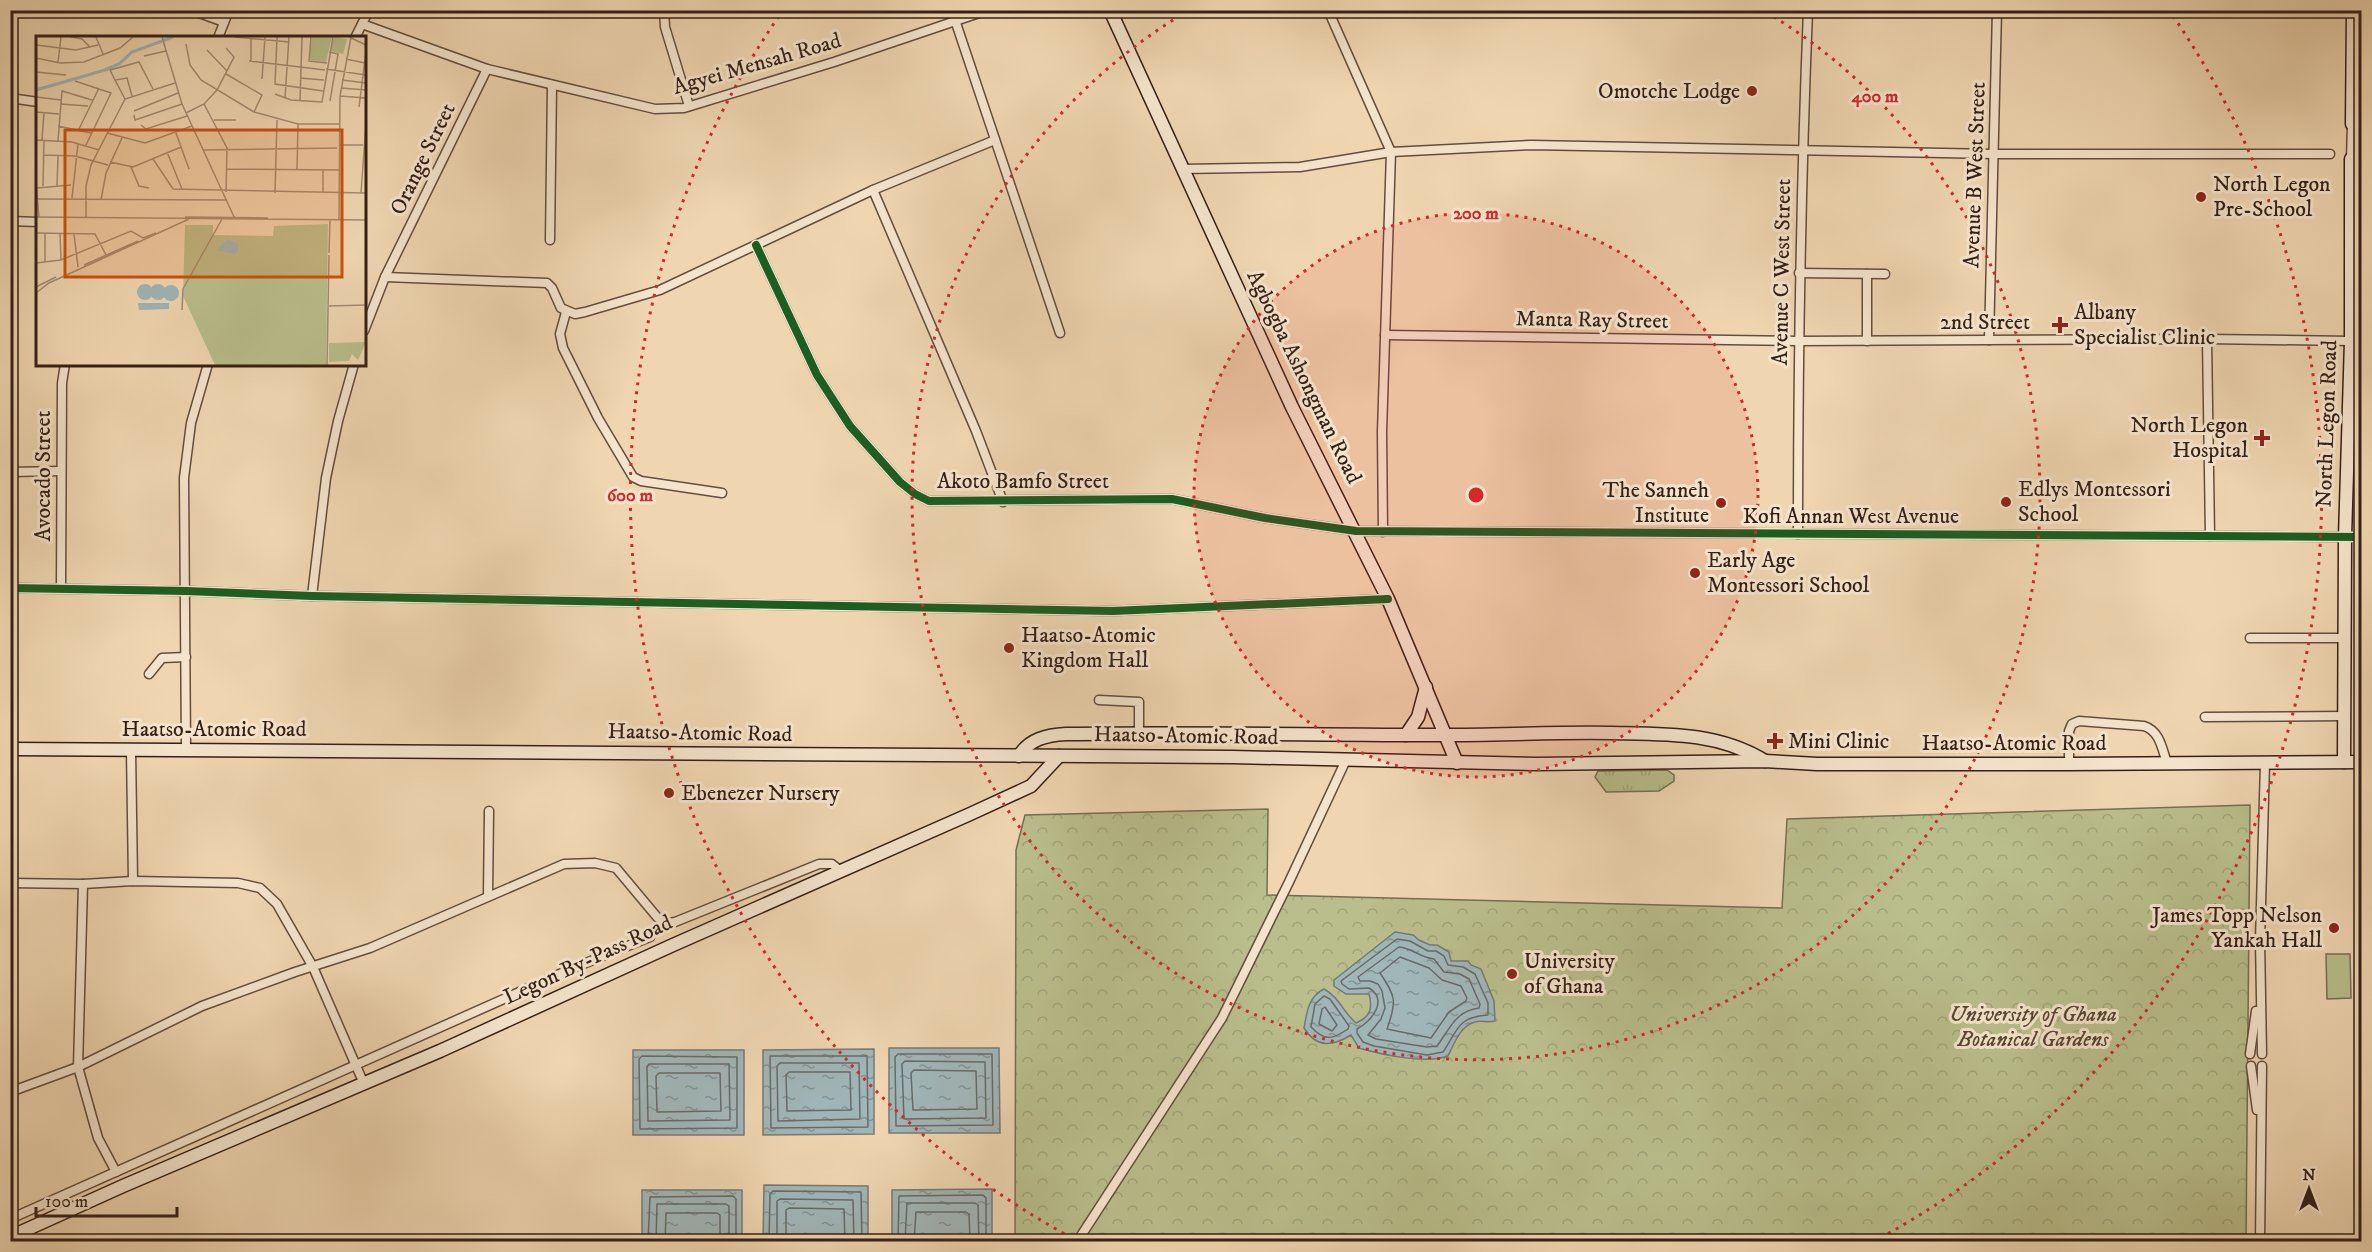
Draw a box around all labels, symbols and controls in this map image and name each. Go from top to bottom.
street label: Agyei Mensah Road [670,27,844,101]
inset map [36,36,366,366]
place label: Omotche Lodge [1598,78,1740,105]
street label: Avenue B West Street [1958,82,1992,268]
marker: Omotche Lodge [1745,84,1759,98]
text: 400 m [1850,86,1899,108]
street label: Orange Street [384,99,462,219]
place label: North Legon Pre-School [2213,171,2331,223]
street label: Avenue C West Street [1767,178,1797,366]
marker: North Legon Pre-School [2194,190,2208,204]
text: 200 m [1453,203,1499,225]
street label: Agbogba Ashongman Road [1241,266,1367,488]
place label: Albany Specialist Clinic [2074,299,2215,351]
street label: Manta Ray Street [1515,305,1669,335]
street label: 2nd Street [1940,309,2030,336]
marker: Albany Specialist Clinic [2051,316,2069,334]
street label: North Legon Road [2311,340,2343,508]
street label: Avocado Street [30,410,57,542]
place label: North Legon Hospital [2130,412,2248,464]
marker: North Legon Hospital [2253,429,2271,447]
street label: Akoto Bamfo Street [937,468,1109,495]
place label: Edlys Montessori School [2018,476,2171,528]
place label: The Sanneh Institute [1603,477,1709,529]
text: 600 m [607,485,654,507]
centre of rings [1466,485,1486,505]
marker: Edlys Montessori School [1999,495,2013,509]
marker: The Sanneh Institute [1714,496,1728,510]
street label: Kofi Annan West Avenue [1743,503,1959,530]
place label: Early Age Montessori School [1707,547,1870,599]
marker: Early Age Montessori School [1688,566,1702,580]
place label: Haatso-Atomic Kingdom Hall [1021,622,1156,674]
marker: Haatso-Atomic Kingdom Hall [1002,641,1016,655]
street label: Haatso-Atomic Road [122,716,306,743]
street label: Haatso-Atomic Road [607,718,793,748]
street label: Haatso-Atomic Road [1093,721,1279,751]
place label: Mini Clinic [1788,728,1889,755]
street label: Haatso-Atomic Road [1922,730,2106,757]
marker: Mini Clinic [1766,732,1784,750]
place label: Ebenezer Nursery [681,780,840,807]
marker: Ebenezer Nursery [662,786,676,800]
place label: James Topp Nelson Yankah Hall [2150,902,2322,954]
street label: Legon By-Pass Road [499,909,677,1011]
marker: James Topp Nelson Yankah Hall [2327,921,2341,935]
place label: University of Ghana [1524,948,1616,1000]
marker: University of Ghana [1505,967,1519,981]
park label: University of Ghana Botanical Gardens [1949,1001,2117,1053]
north arrow [2279,1159,2339,1219]
text: N [2302,1165,2316,1185]
scale bar [36,1180,177,1218]
text: 100 m [45,1191,88,1213]

